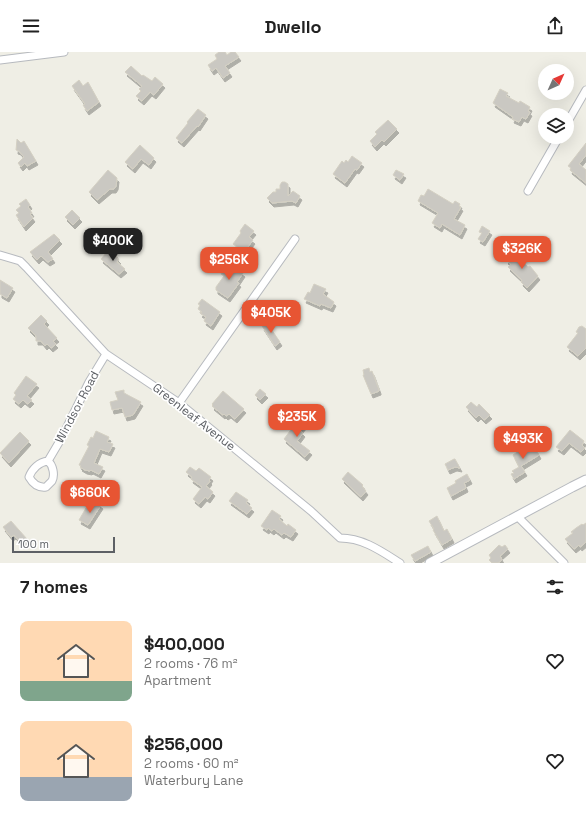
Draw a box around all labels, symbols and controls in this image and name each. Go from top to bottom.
icon: menu [20,15,42,37]
text: Dwello [264,15,322,38]
icon: share [544,15,566,37]
north arrow [538,64,574,100]
map controls [538,64,574,144]
button: layers [538,108,574,144]
pin: $400K [85,228,141,262]
text: $400K [92,232,134,249]
pin: $326K [494,236,550,270]
text: $326K [502,240,542,257]
pin: $256K [201,247,257,281]
text: $256K [209,251,249,268]
pin: $405K [243,300,299,334]
text: $405K [251,304,291,321]
street label: Windsor Road [51,368,103,446]
street label: Greenleaf Avenue [149,380,239,454]
pin: $235K [269,404,325,438]
text: $235K [277,408,317,425]
pin: $493K [495,426,551,460]
text: $493K [503,430,543,447]
pin: $660K [62,480,118,514]
text: $660K [70,484,110,501]
scale bar [12,535,115,554]
text: 100 m [18,537,49,551]
text: 7 homes [20,576,88,598]
icon: filters [544,576,566,598]
text: $400,000 [144,633,225,655]
icon: home [52,637,100,685]
icon: heart [544,650,566,672]
text: 2 rooms · 76 m² [144,655,238,672]
text: Apartment [144,672,212,689]
text: $256,000 [144,733,223,755]
icon: home [52,737,100,785]
icon: heart [544,750,566,772]
text: 2 rooms · 60 m² [144,755,239,772]
text: Waterbury Lane [144,772,243,789]

